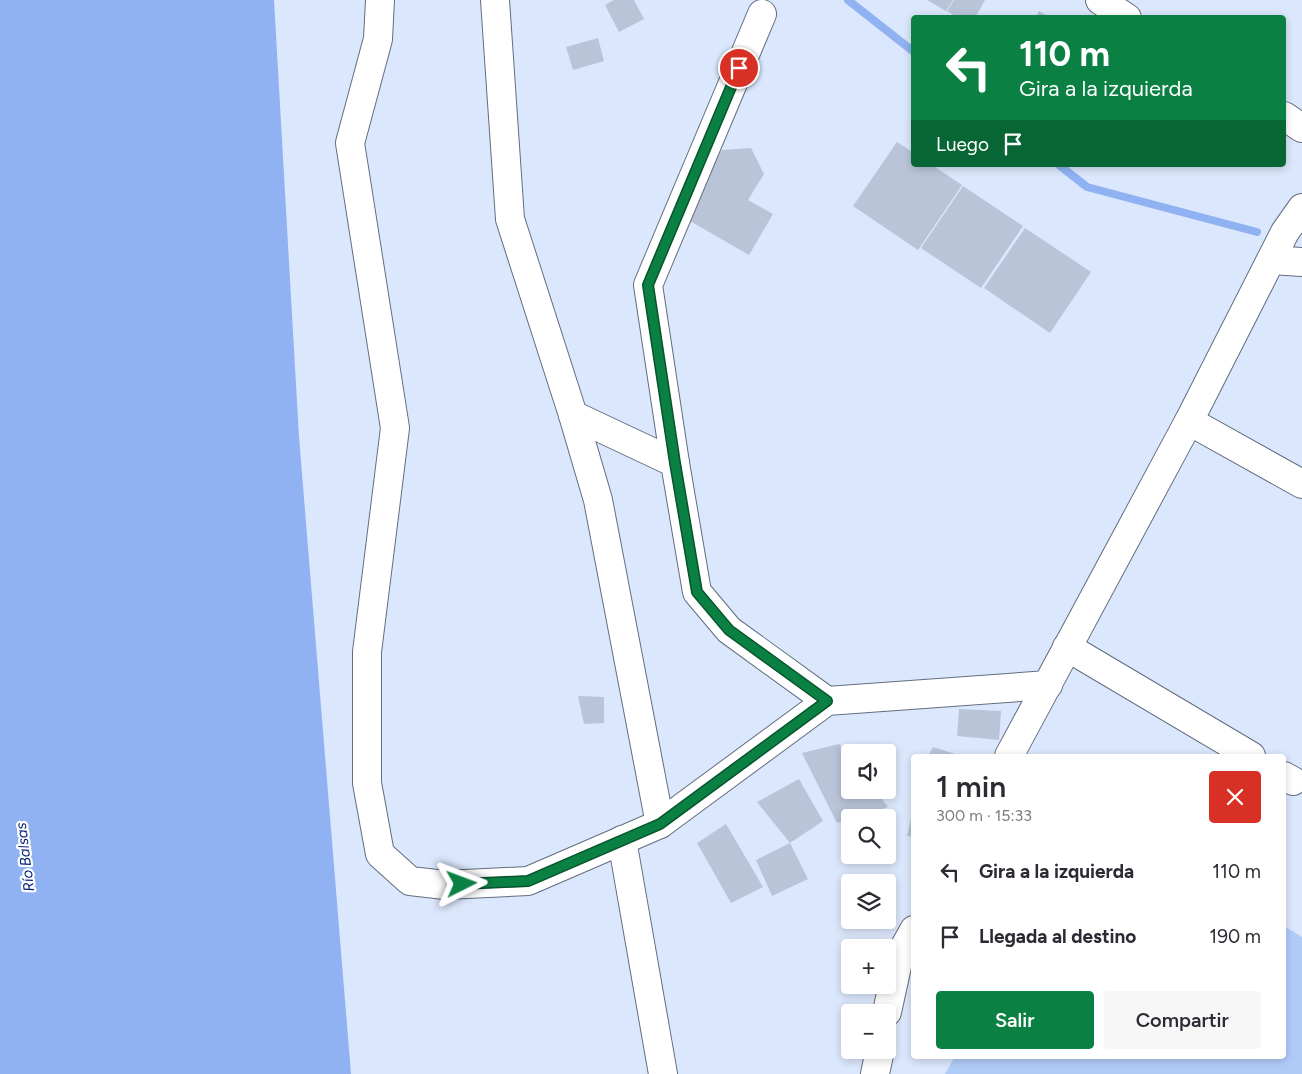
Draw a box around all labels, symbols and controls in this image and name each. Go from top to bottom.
text: 110 m [1019,33,1110,75]
icon: left [936,35,1001,100]
pin [718,47,760,89]
icon: arrive [725,54,753,82]
text: Gira a la izquierda [1019,75,1193,102]
icon: arrive [999,130,1027,158]
text: Luego [936,133,989,156]
map controls [841,744,896,1059]
button: sound [841,744,896,799]
text: 1 min [936,768,1006,805]
button: close [1209,771,1261,823]
text: 300 m · 15:33 [936,806,1032,825]
button: search [841,809,896,864]
water label: Río Balsas [12,821,38,893]
position arrow [435,857,487,909]
icon: left [936,858,964,886]
text: Gira a la izquierda [979,860,1134,883]
text: 110 m [1212,860,1261,883]
button: layers [841,874,896,929]
icon: arrive [936,923,964,951]
text: Llegada al destino [979,925,1136,948]
text: 190 m [1209,925,1261,948]
button: + [841,939,896,994]
button: Salir [936,991,1094,1049]
button: Compartir [1104,991,1261,1049]
button: − [841,1004,896,1059]

